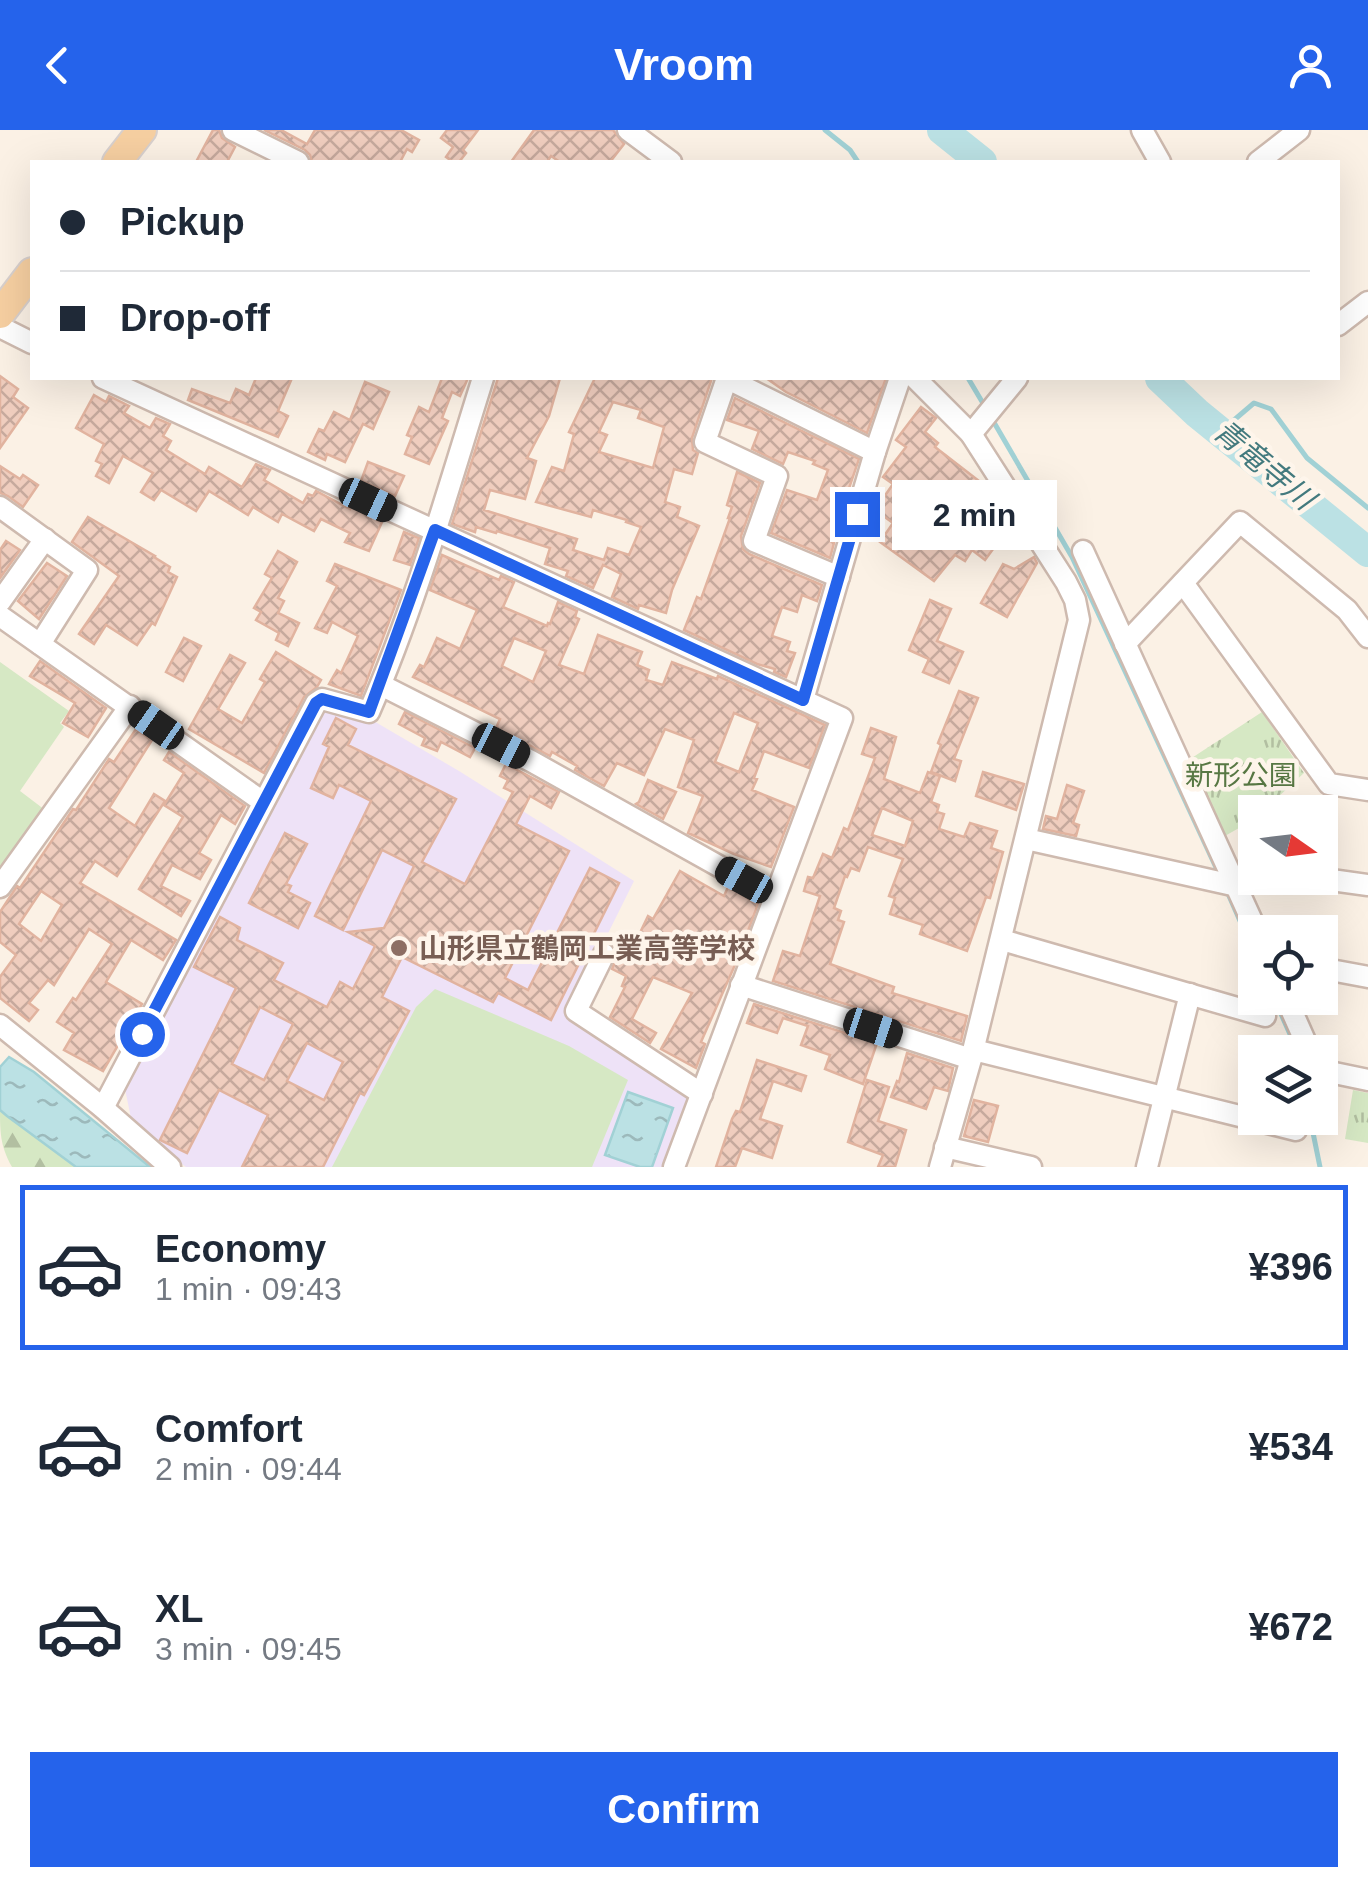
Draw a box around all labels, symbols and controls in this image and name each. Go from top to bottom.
icon: back [30,38,85,93]
icon: person [1283,38,1338,93]
text: Vroom [614,39,754,90]
text: Pickup [120,201,245,243]
text: Drop-off [120,297,270,339]
water label: 青竜寺川 [1208,413,1323,518]
car [334,474,402,526]
callout: 2 min [892,479,1057,549]
route end [835,492,880,537]
text: 2 min [933,497,1016,533]
car [123,696,189,754]
car [467,719,535,773]
park label: 新形公園 [1185,760,1297,791]
north arrow [1238,795,1338,895]
map controls [1238,795,1338,1135]
car [710,852,778,908]
button: locate [1238,915,1338,1015]
place label: 山形県立鶴岡工業高等学校 [419,933,755,964]
marker: 山形県立鶴岡工業高等学校 [388,937,410,959]
car [840,1004,906,1052]
route start [120,1012,165,1057]
button: layers [1238,1035,1338,1135]
icon: car [35,1223,125,1313]
text: Economy [155,1228,326,1270]
text: ¥396 [1248,1246,1333,1288]
text: 1 min · 09:43 [155,1271,342,1307]
icon: car [35,1403,125,1493]
text: Comfort [155,1408,303,1450]
text: ¥534 [1248,1426,1333,1468]
text: 2 min · 09:44 [155,1451,342,1487]
icon: car [35,1583,125,1673]
text: XL [155,1588,204,1630]
text: ¥672 [1248,1606,1333,1648]
text: 3 min · 09:45 [155,1631,342,1667]
button: Confirm [30,1752,1338,1867]

